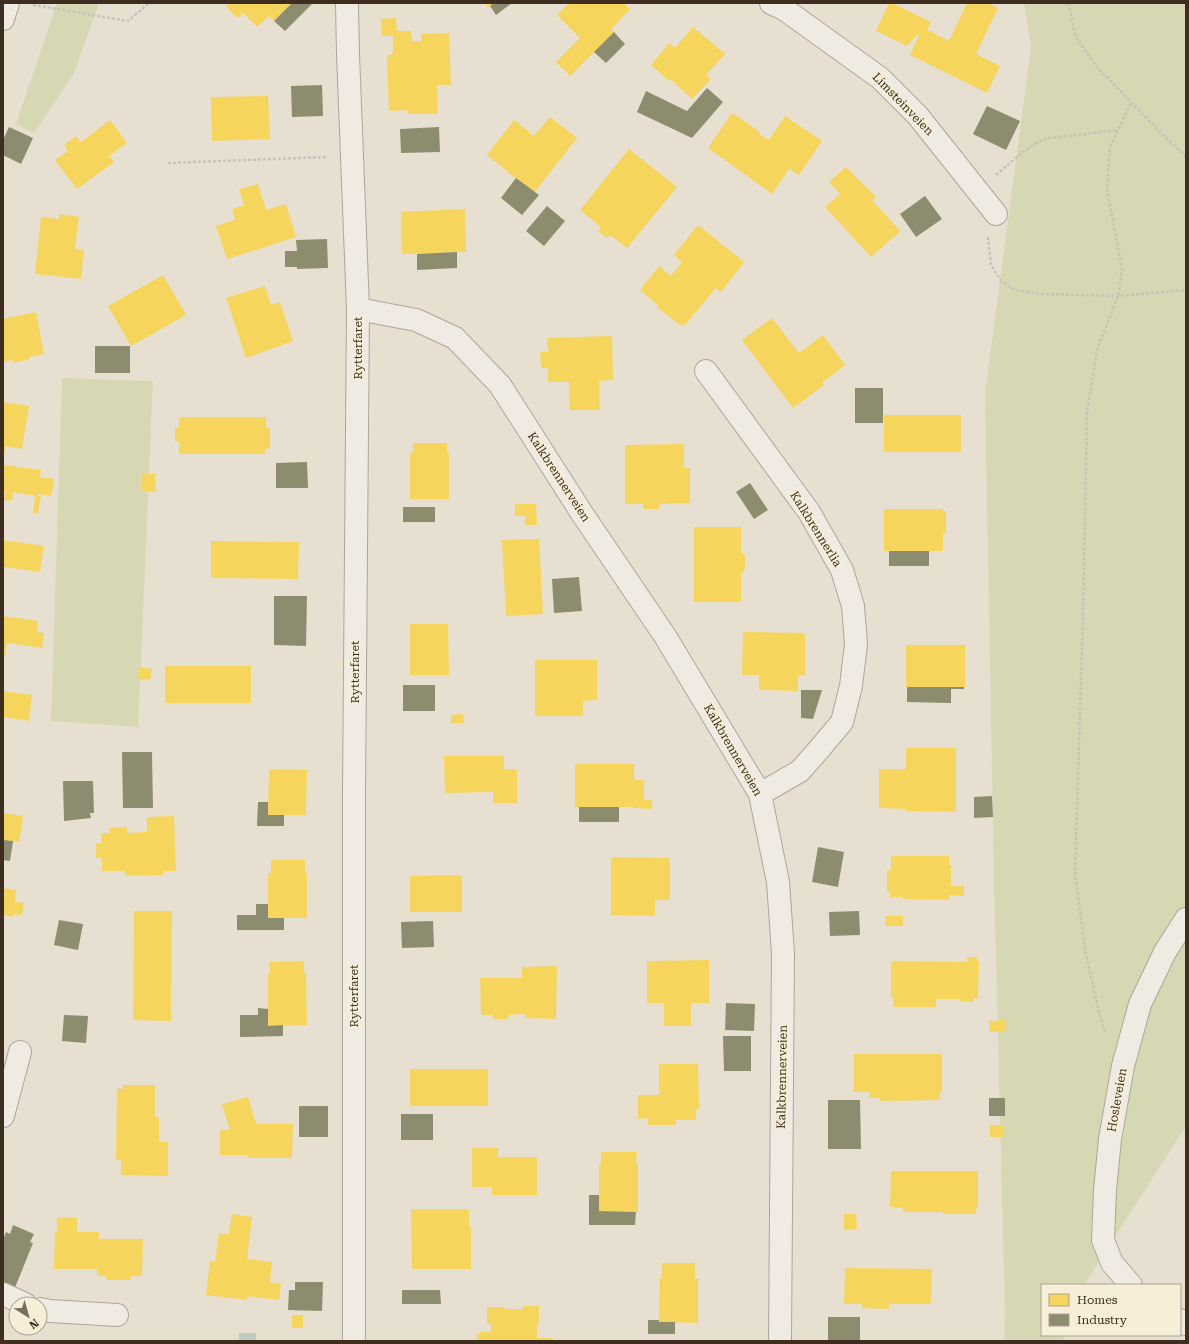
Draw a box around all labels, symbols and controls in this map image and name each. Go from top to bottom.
street label: Limsteinveien [870,70,937,138]
street label: Rytterfaret [351,316,365,379]
street label: Kalkbrennerveien [525,430,593,525]
street label: Kalkbrennerlia [787,489,845,570]
street label: Rytterfaret [348,640,362,703]
street label: Kalkbrennerveien [701,702,765,799]
street label: Rytterfaret [347,964,361,1027]
street label: Kalkbrennerveien [774,1025,790,1129]
street label: Hosleveien [1104,1067,1130,1133]
legend [1041,1284,1181,1336]
text: Homes [1077,1293,1118,1307]
north arrow [8,1296,48,1336]
text: Industry [1077,1313,1128,1327]
text: N [26,1316,41,1332]

